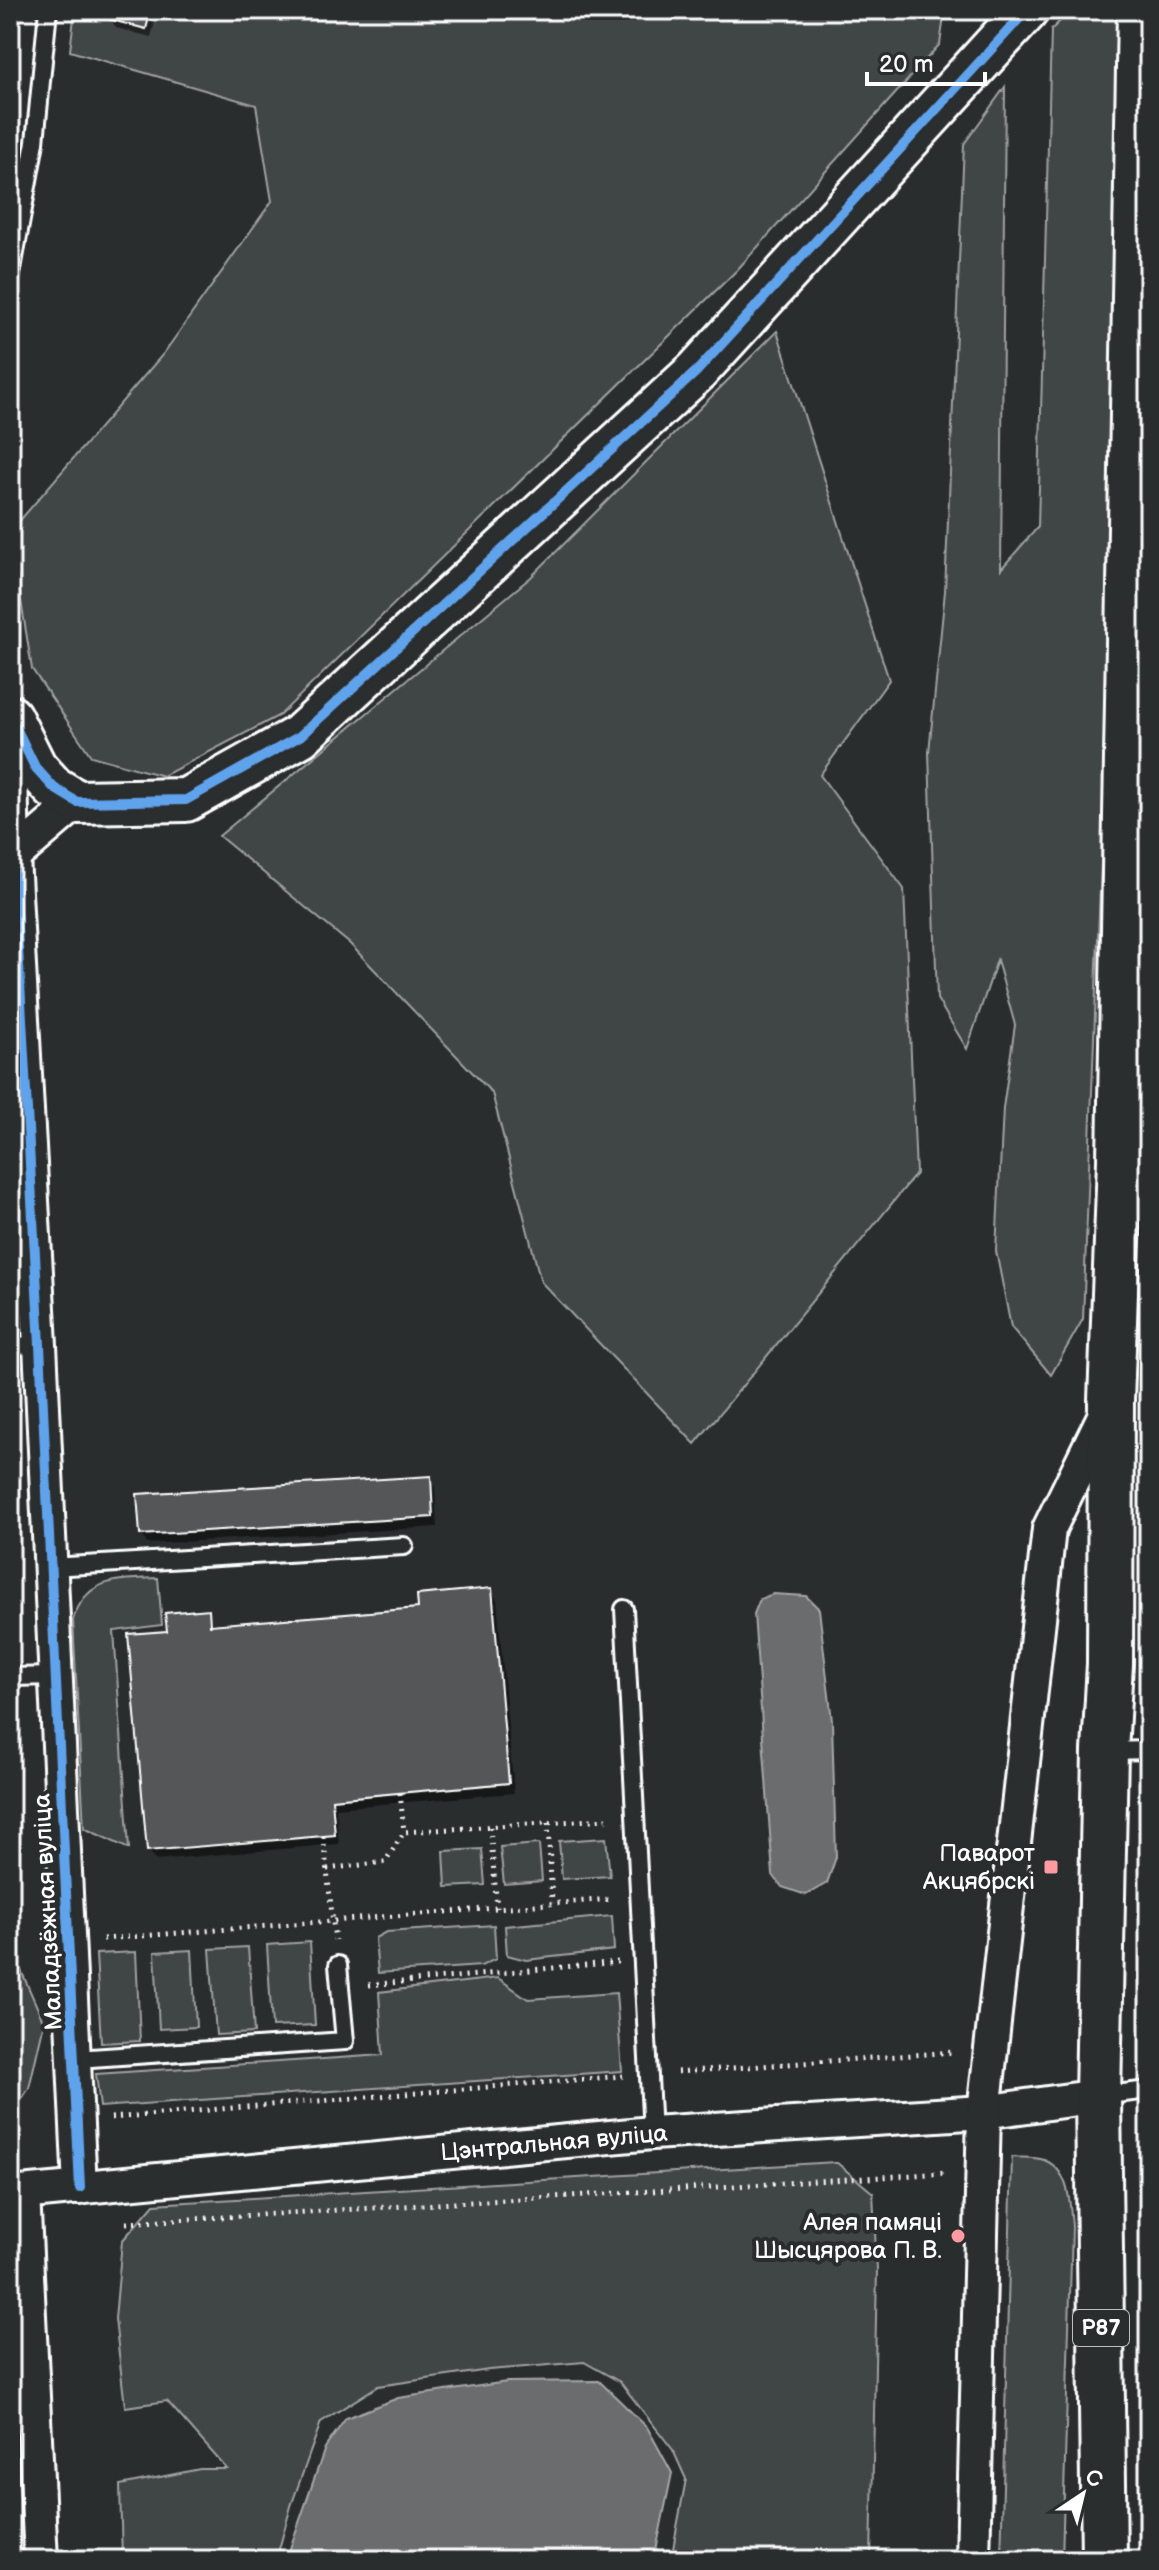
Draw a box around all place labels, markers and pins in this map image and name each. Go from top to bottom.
place label: Паварот Акцябрскі [922,1839,1035,1896]
marker: Паварот Акцябрскі [1042,1858,1060,1876]
place label: Алея памяці Шысцярова П. В. [754,2208,942,2265]
marker: Алея памяці Шысцярова П. В. [949,2227,967,2245]

